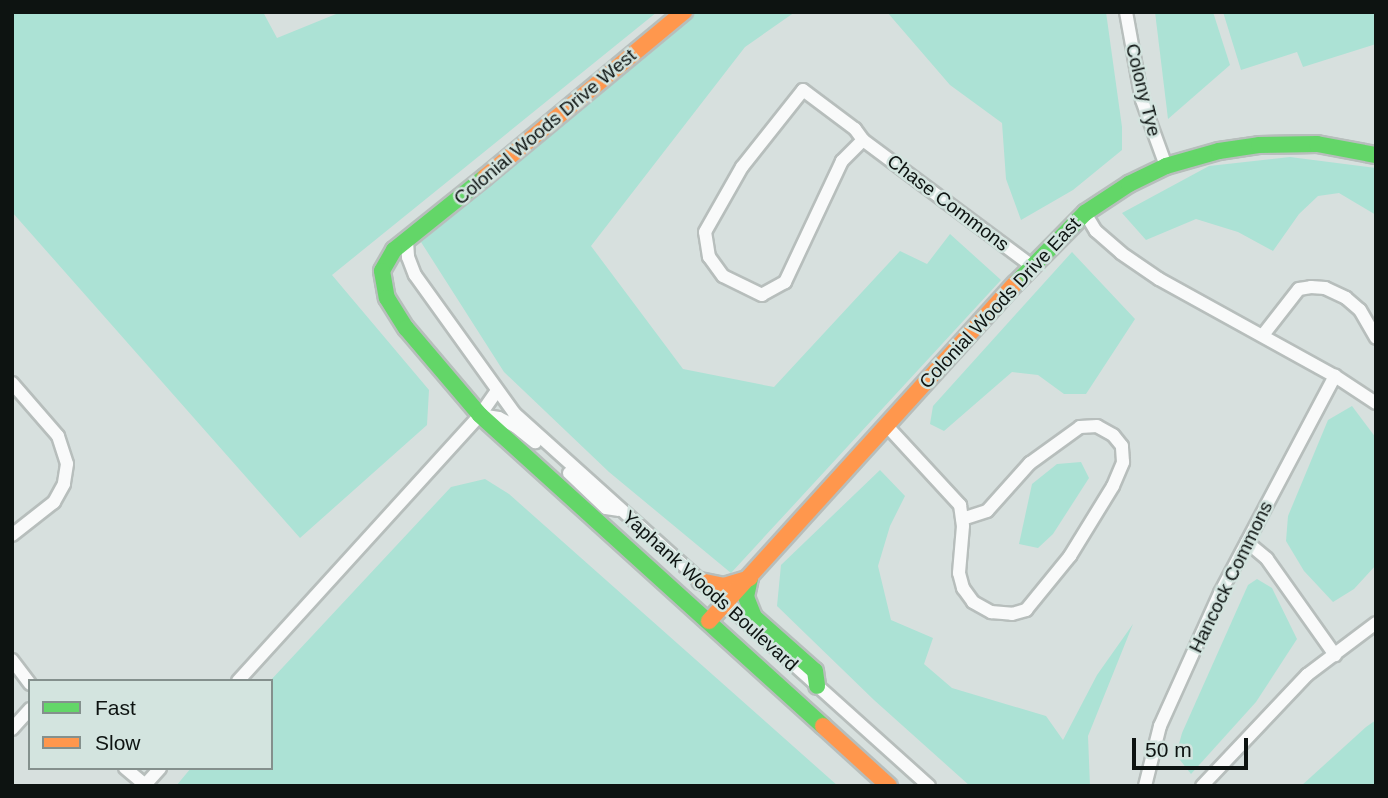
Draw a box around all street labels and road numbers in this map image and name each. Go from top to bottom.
street label: Colony Tye [1120,41,1166,139]
street label: Colonial Woods Drive West [449,44,641,210]
street label: Chase Commons [883,150,1013,256]
street label: Colonial Woods Drive East [915,213,1085,393]
street label: Hancock Commons [1184,498,1278,656]
street label: Yaphank Woods Boulevard [617,506,803,676]

